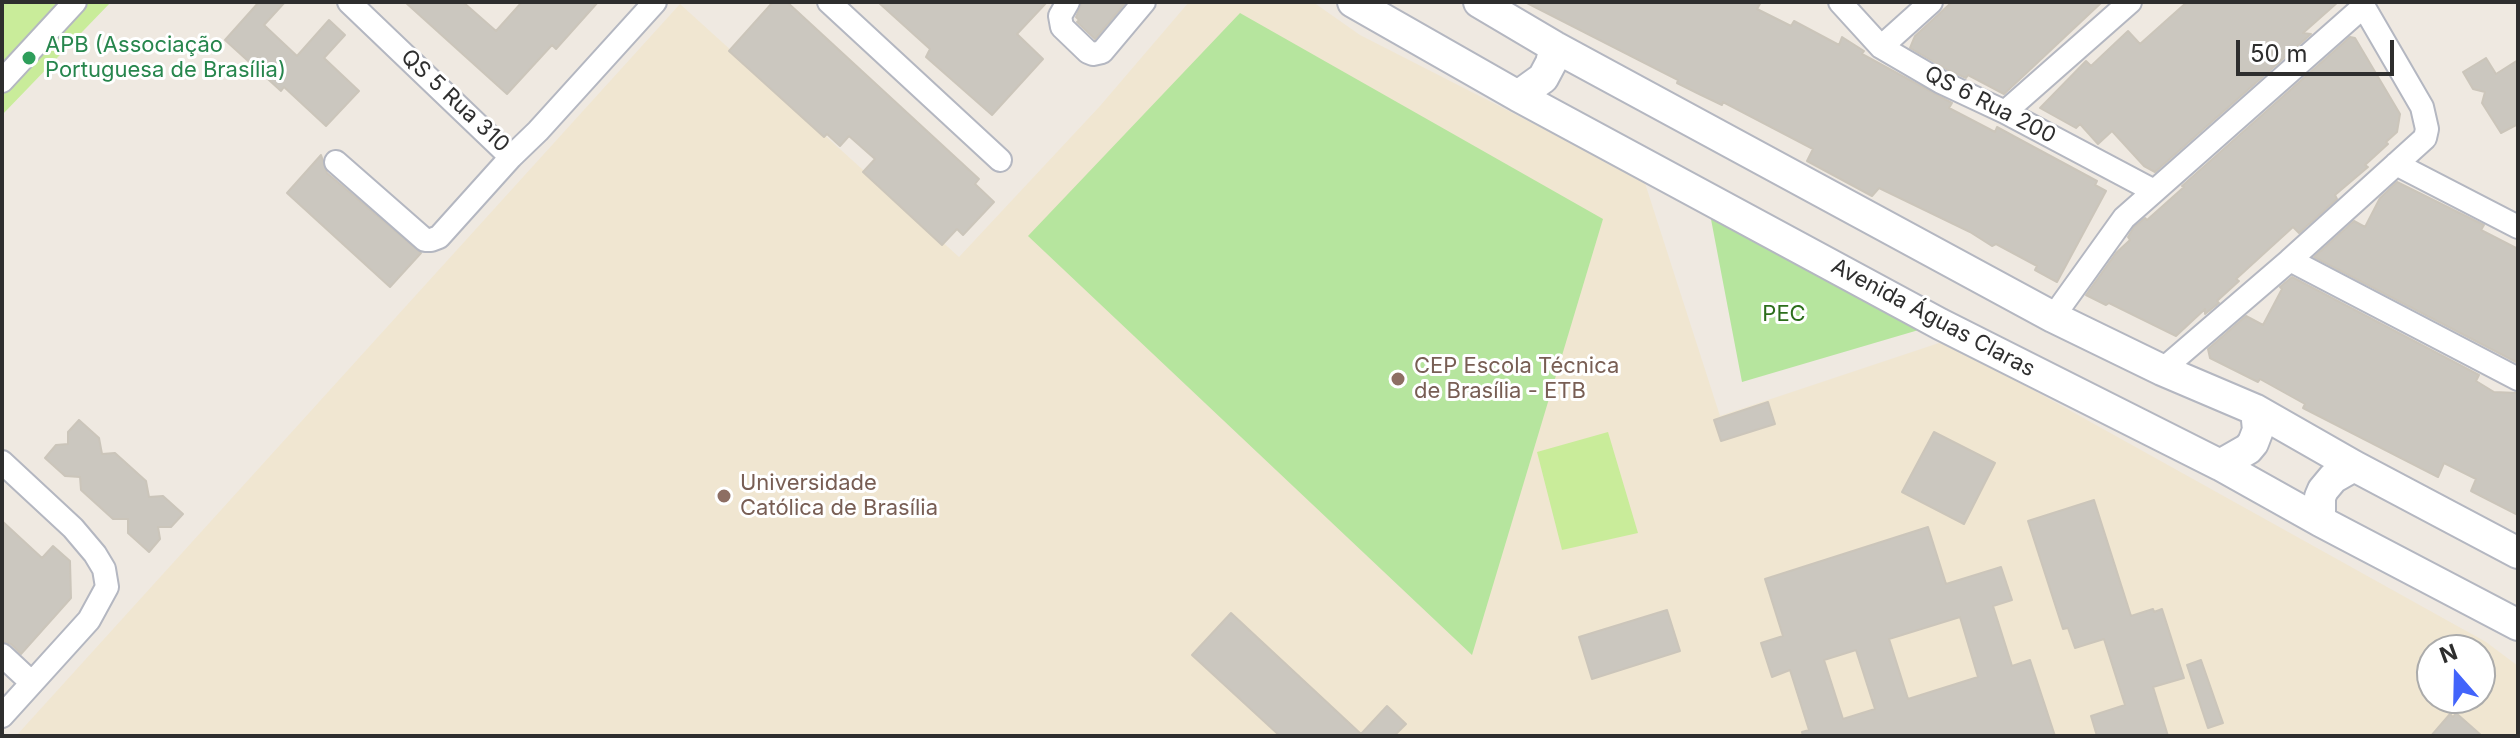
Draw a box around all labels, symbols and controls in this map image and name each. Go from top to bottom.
scale bar [2240,24,2398,74]
place label: APB (Associação Portuguesa de Brasília) [45,32,286,84]
text: 50 m [2250,39,2308,68]
street label: QS 5 Rua 310 [395,44,515,158]
marker: APB (Associação Portuguesa de Brasília) [20,49,38,67]
street label: QS 6 Rua 200 [1920,61,2060,149]
street label: Avenida Águas Claras [1827,253,2039,383]
park label: PEC [1762,301,1806,327]
place label: CEP Escola Técnica de Brasília - ETB [1414,353,1619,404]
marker: CEP Escola Técnica de Brasília - ETB [1389,370,1407,388]
place label: Universidade Católica de Brasília [740,470,938,522]
marker: Universidade Católica de Brasília [715,487,733,505]
north arrow [2416,634,2496,714]
text: N [2436,638,2461,668]

